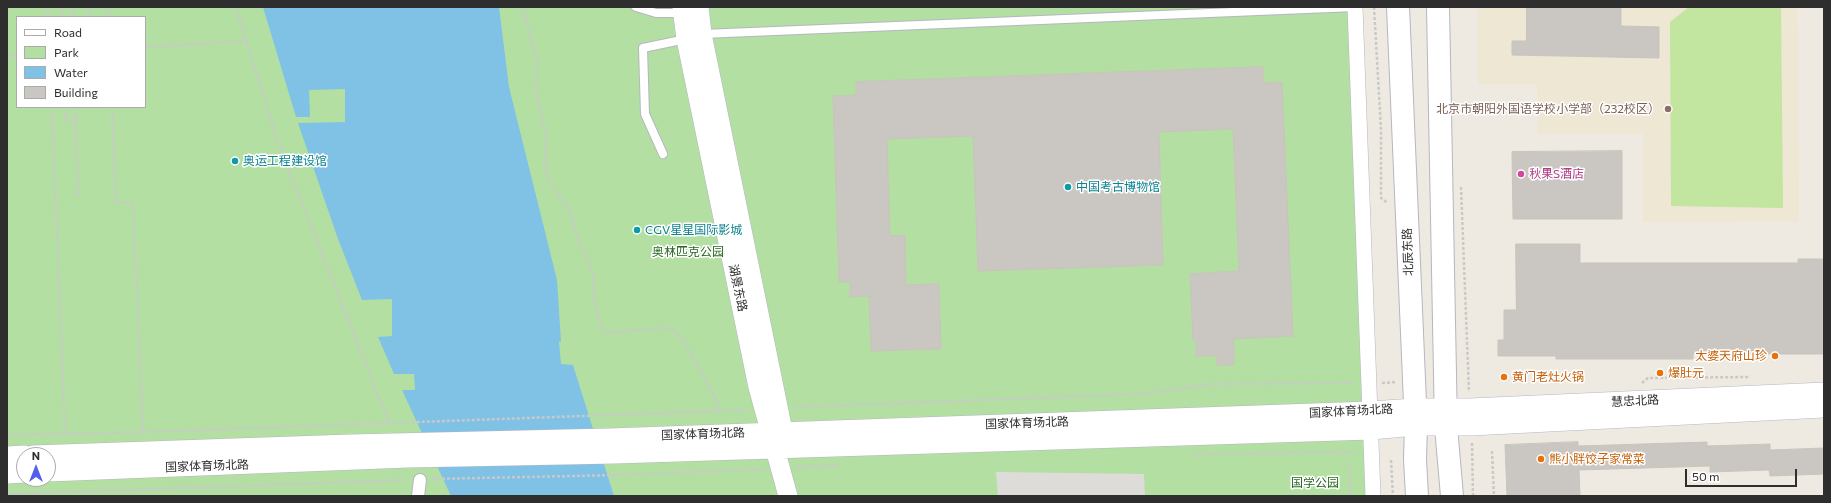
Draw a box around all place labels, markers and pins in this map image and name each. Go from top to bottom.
place label: 北京市朝阳外国语学校小学部（232校区） [1436,102,1660,116]
marker: 北京市朝阳外国语学校小学部（232校区） [1663,104,1673,114]
place label: 奥运工程建设馆 [243,154,327,168]
marker: 奥运工程建设馆 [230,156,240,166]
place label: 秋果S酒店 [1529,167,1584,181]
marker: 秋果S酒店 [1516,169,1526,179]
place label: 中国考古博物馆 [1076,180,1160,194]
marker: 中国考古博物馆 [1063,182,1073,192]
place label: CGV星星国际影城 [645,223,742,237]
marker: CGV星星国际影城 [632,225,642,235]
place label: 太婆天府山珍 [1695,349,1767,363]
marker: 太婆天府山珍 [1770,351,1780,361]
place label: 爆肚元 [1668,366,1704,380]
marker: 爆肚元 [1655,368,1665,378]
place label: 黄门老灶火锅 [1512,370,1584,384]
marker: 黄门老灶火锅 [1499,372,1509,382]
place label: 熊小胖饺子家常菜 [1549,452,1645,466]
marker: 熊小胖饺子家常菜 [1536,454,1546,464]

